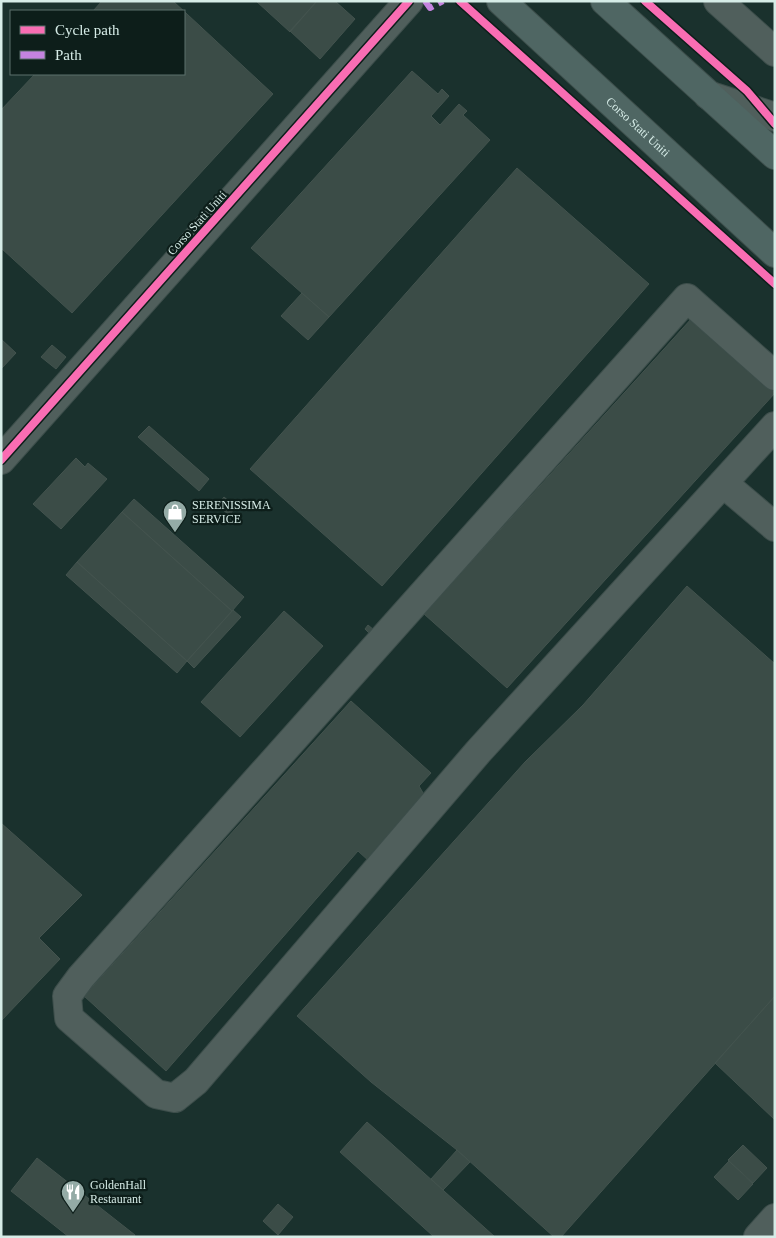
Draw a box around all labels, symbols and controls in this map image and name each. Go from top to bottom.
legend [10,10,185,75]
text: Cycle path [55,22,120,38]
text: Path [55,47,82,63]
street label: Corso Stati Uniti [603,94,673,160]
street label: Corso Stati Uniti [165,188,230,258]
place label: SERENISSIMA SERVICE [192,498,271,526]
shop icon: SERENISSIMA SERVICE [162,499,188,533]
place label: GoldenHall Restaurant [90,1178,147,1206]
restaurant icon: GoldenHall Restaurant [60,1179,86,1213]

